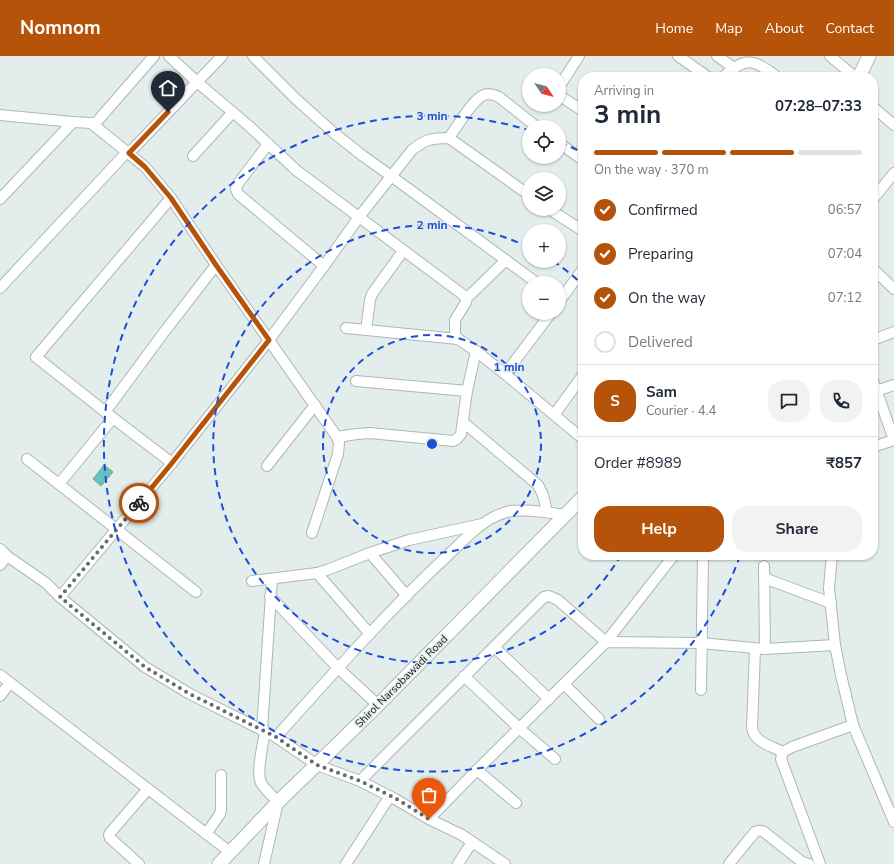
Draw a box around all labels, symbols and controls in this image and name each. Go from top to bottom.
text: Nomnom [20,15,101,41]
text: Home [655,19,693,38]
text: Map [715,19,743,38]
text: About [765,19,804,38]
text: Contact [826,19,874,38]
north arrow [522,68,566,112]
map controls [522,68,566,320]
pin [151,71,185,112]
icon: home [157,77,179,99]
text: Arriving in [594,82,654,100]
text: 07:28–07:33 [775,96,862,116]
text: 3 min [594,97,661,132]
text: 3 min [416,108,448,124]
button: locate [522,120,566,164]
text: On the way · 370 m [594,161,709,179]
button: layers [522,172,566,216]
icon: check [594,199,616,221]
text: Confirmed [628,200,698,220]
text: 06:57 [828,201,862,219]
text: 2 min [416,217,448,233]
button: + [522,224,566,268]
icon: check [594,243,616,265]
text: Preparing [628,244,693,264]
text: 07:04 [828,245,862,263]
button: − [522,276,566,320]
icon: check [594,287,616,309]
text: On the way [628,288,706,308]
text: 07:12 [828,289,862,307]
text: Delivered [628,332,693,352]
text: 1 min [493,359,525,375]
button: chat [768,380,810,422]
button: phone [820,380,862,422]
text: Sam [646,382,677,402]
text: S [610,391,620,411]
text: Courier · 4.4 [646,402,716,420]
centre of rings [425,437,439,451]
text: Order #8989 [594,453,682,473]
text: ₹857 [826,453,862,473]
courier [119,483,159,523]
icon: bike [128,492,150,514]
button: Help [594,506,724,552]
button: Share [732,506,862,552]
street label: Shirol Narsobawadi Road [352,632,451,731]
pin [412,778,446,819]
icon: bag [418,784,440,806]

